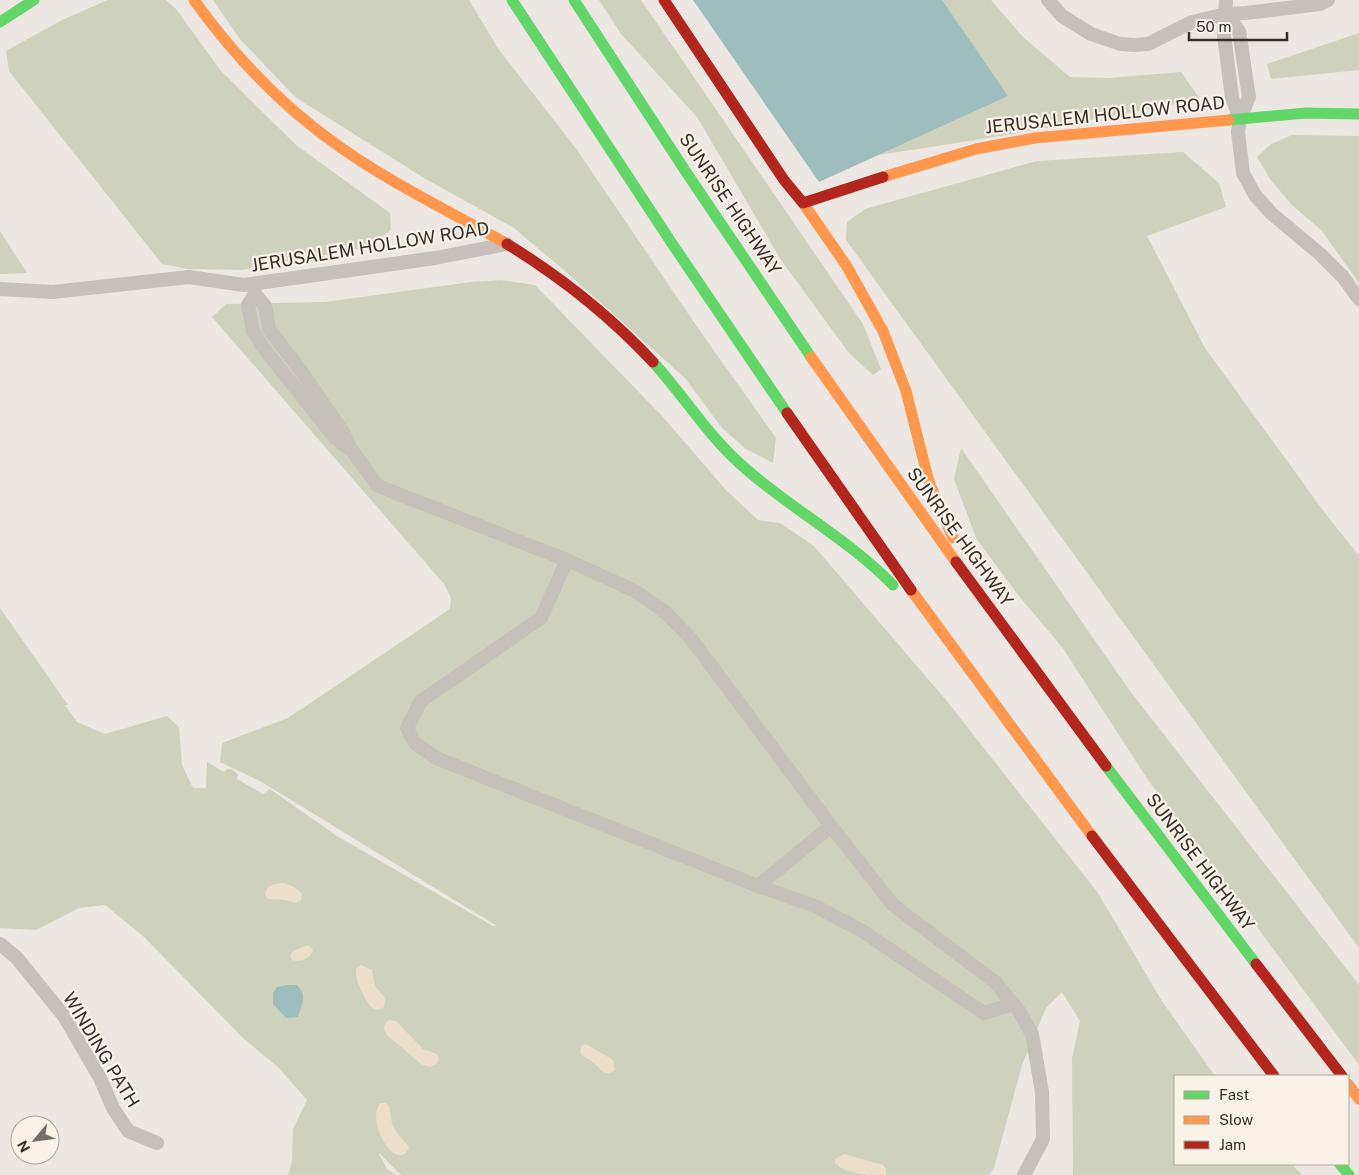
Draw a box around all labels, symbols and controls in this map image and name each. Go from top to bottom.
scale bar [1189,10,1286,42]
text: 50 m [1196,18,1231,35]
street label: JERUSALEM HOLLOW ROAD [984,91,1226,138]
street label: SUNRISE HIGHWAY [675,129,786,279]
street label: JERUSALEM HOLLOW ROAD [249,217,491,276]
street label: SUNRISE HIGHWAY [903,463,1018,610]
street label: SUNRISE HIGHWAY [1142,789,1259,935]
street label: WINDING PATH [59,988,144,1111]
legend [1174,1075,1349,1165]
text: Fast [1219,1086,1249,1103]
text: Slow [1219,1111,1254,1128]
north arrow [10,1115,60,1165]
text: Jam [1219,1136,1246,1153]
text: N [14,1138,33,1155]

